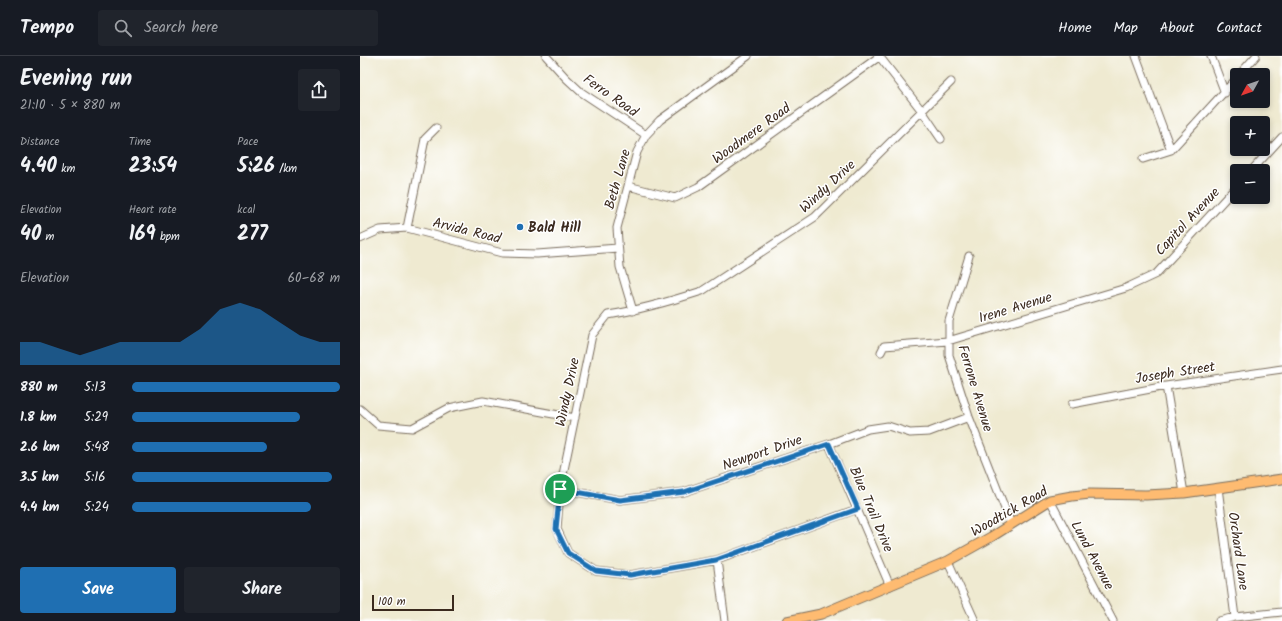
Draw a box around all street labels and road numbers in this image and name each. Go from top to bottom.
street label: Ferro Road [578,69,643,123]
street label: Woodmere Road [708,97,796,170]
street label: Beth Lane [599,146,637,212]
street label: Windy Drive [795,154,861,219]
street label: Capitol Avenue [1150,182,1226,261]
street label: Arvida Road [430,212,504,250]
street label: Irene Avenue [976,286,1055,330]
street label: Ferrone Avenue [951,342,999,435]
street label: Windy Drive [550,355,586,429]
street label: Joseph Street [1134,356,1217,390]
street label: Newport Drive [719,429,806,477]
street label: Blue Trail Drive [843,463,899,556]
street label: Woodtick Road [967,480,1053,543]
street label: Orchard Lane [1222,511,1254,592]
street label: Lund Avenue [1065,517,1120,595]

